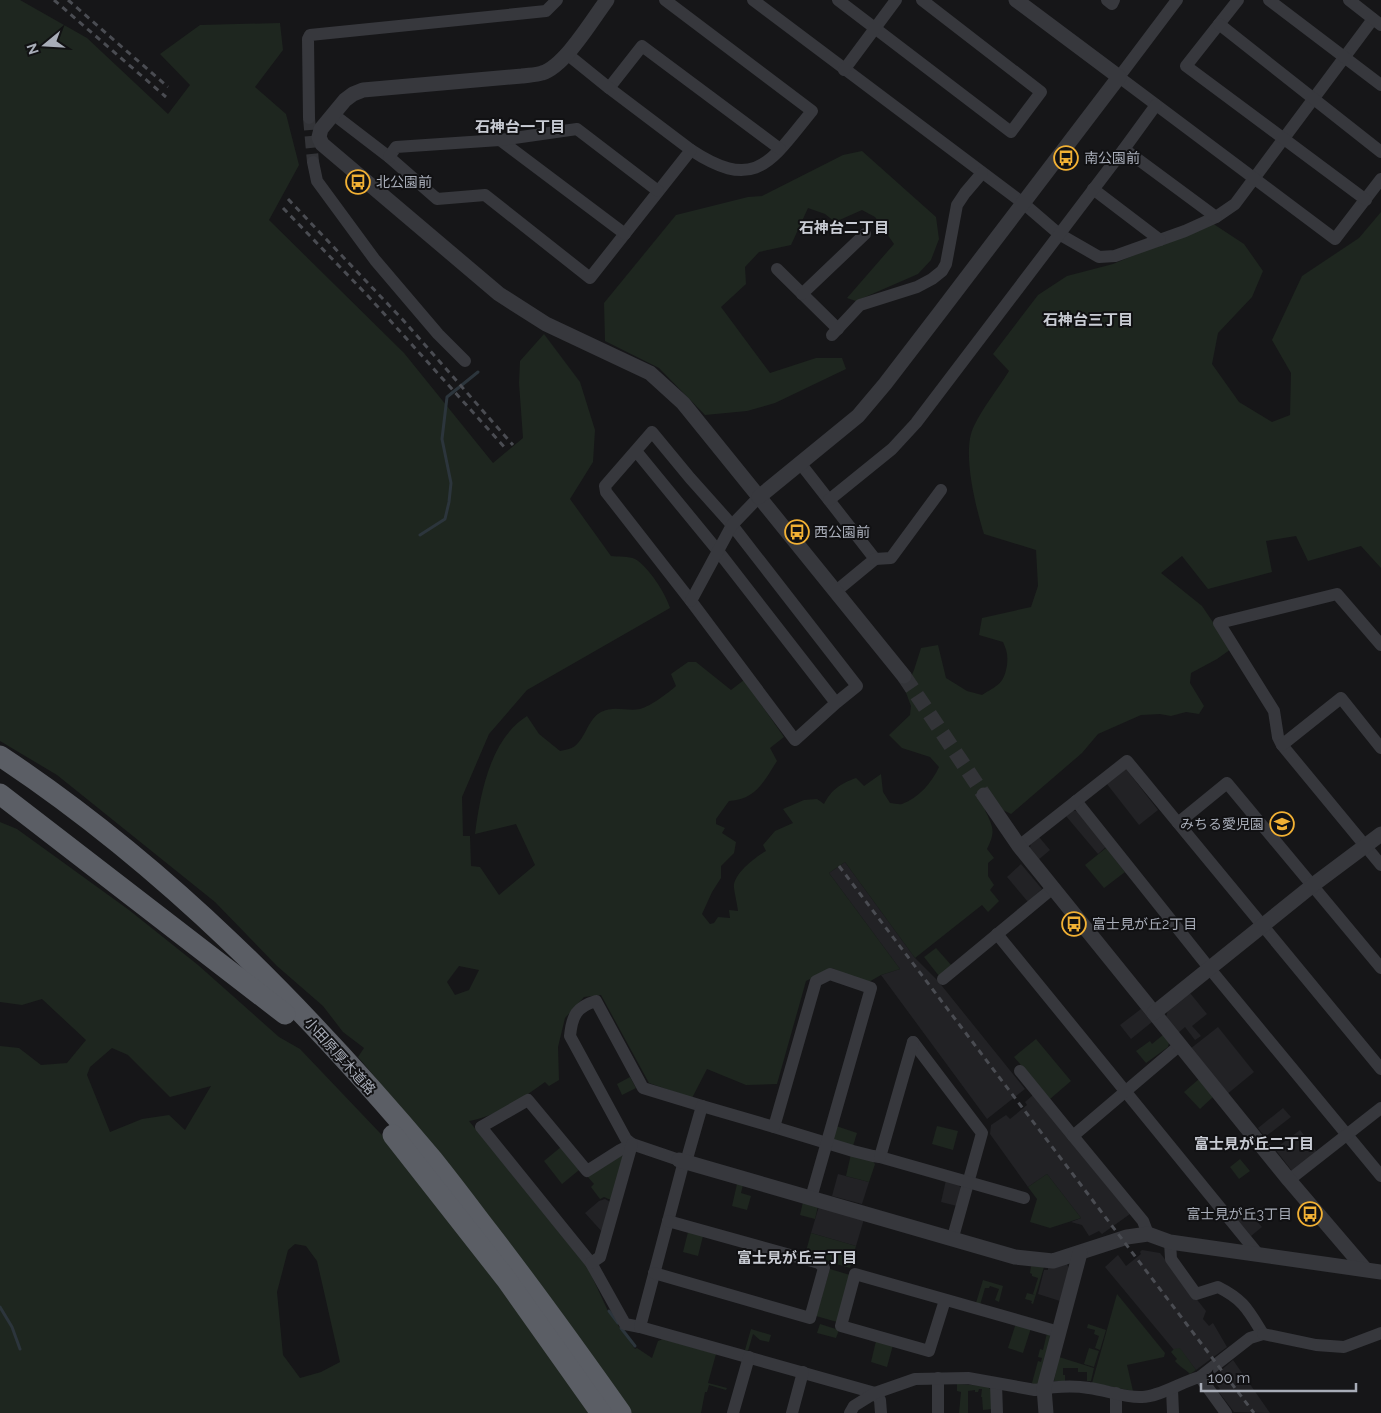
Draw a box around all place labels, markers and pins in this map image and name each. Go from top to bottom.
bus stop icon: 南公園前 [1053,145,1079,171]
place label: 南公園前 [1084,150,1140,166]
bus stop icon: 北公園前 [345,169,371,195]
place label: 北公園前 [376,174,432,190]
bus stop icon: 西公園前 [784,519,810,545]
place label: 西公園前 [814,524,870,540]
school or university icon: みちる愛児園 [1269,811,1295,837]
place label: みちる愛児園 [1180,816,1264,832]
bus stop icon: 富士見が丘2丁目 [1061,911,1087,937]
place label: 富士見が丘2丁目 [1092,916,1197,932]
bus stop icon: 富士見が丘3丁目 [1297,1201,1323,1227]
place label: 富士見が丘3丁目 [1187,1206,1292,1222]

